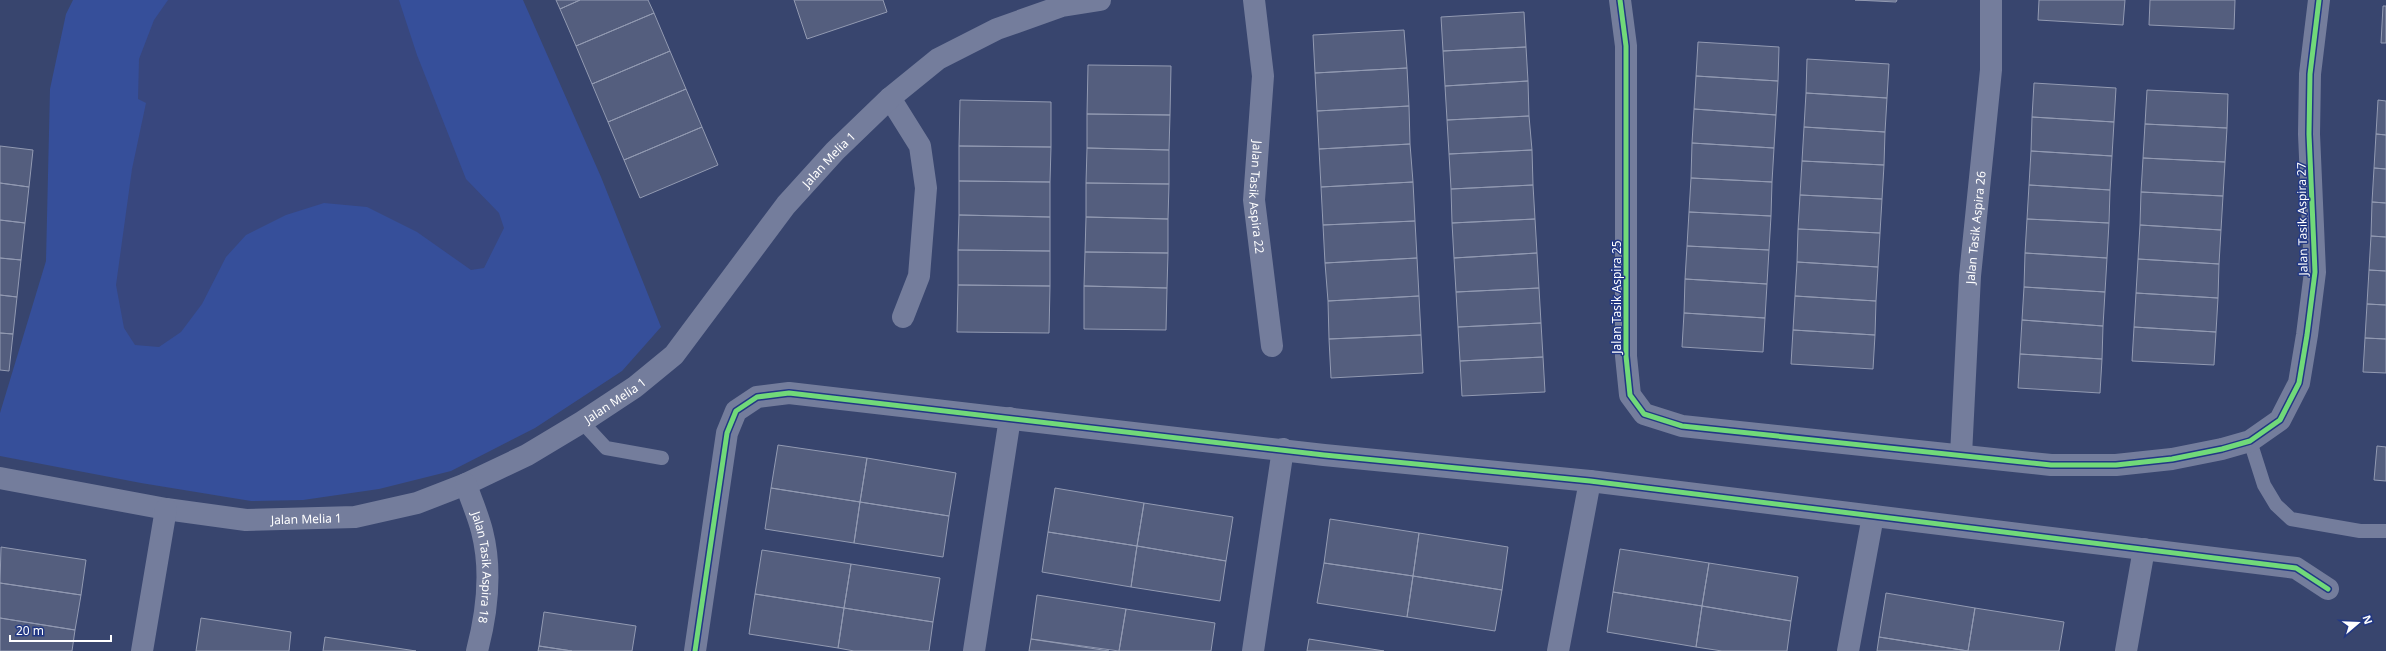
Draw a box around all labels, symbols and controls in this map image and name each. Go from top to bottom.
street label: Jalan Melia 1 [797,128,859,192]
street label: Jalan Tasik Aspira 22 [1245,139,1269,255]
street label: Jalan Tasik Aspira 27 [2293,162,2312,277]
street label: Jalan Tasik Aspira 26 [1961,170,1989,285]
street label: Jalan Tasik Aspira 25 [1608,240,1625,355]
street label: Jalan Melia 1 [580,373,649,427]
street label: Jalan Tasik Aspira 18 [468,508,496,625]
street label: Jalan Melia 1 [270,509,342,528]
north arrow [2338,603,2378,643]
text: N [2359,613,2376,626]
scale bar [10,617,111,643]
text: 20 m [16,622,44,639]

